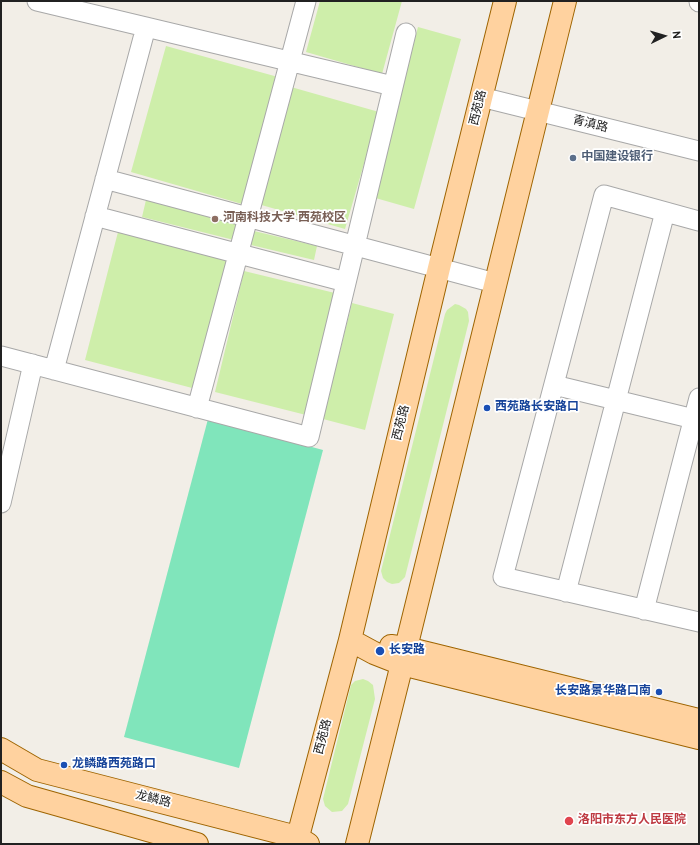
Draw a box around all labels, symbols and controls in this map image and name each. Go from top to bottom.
north arrow [644,16,684,56]
text: N [669,30,683,40]
street label: 西苑路 [468,89,490,127]
street label: 青滇路 [571,114,609,136]
place label: 中国建设银行 [581,151,653,165]
marker: 中国建设银行 [568,153,578,163]
place label: 河南科技大学 西苑校区 [223,212,346,226]
marker: 河南科技大学 西苑校区 [210,214,220,224]
place label: 西苑路长安路口 [495,401,579,415]
marker: 西苑路长安路口 [482,403,492,413]
street label: 西苑路 [391,404,413,442]
place label: 长安路 [389,644,425,658]
marker: 长安路 [374,645,386,657]
place label: 长安路景华路口南 [555,685,651,699]
marker: 长安路景华路口南 [654,687,664,697]
street label: 西苑路 [312,718,336,756]
place label: 龙鳞路西苑路口 [72,758,156,772]
marker: 龙鳞路西苑路口 [59,760,69,770]
street label: 龙鳞路 [134,789,172,811]
place label: 洛阳市东方人民医院 [578,814,686,828]
marker: 洛阳市东方人民医院 [563,815,575,827]

